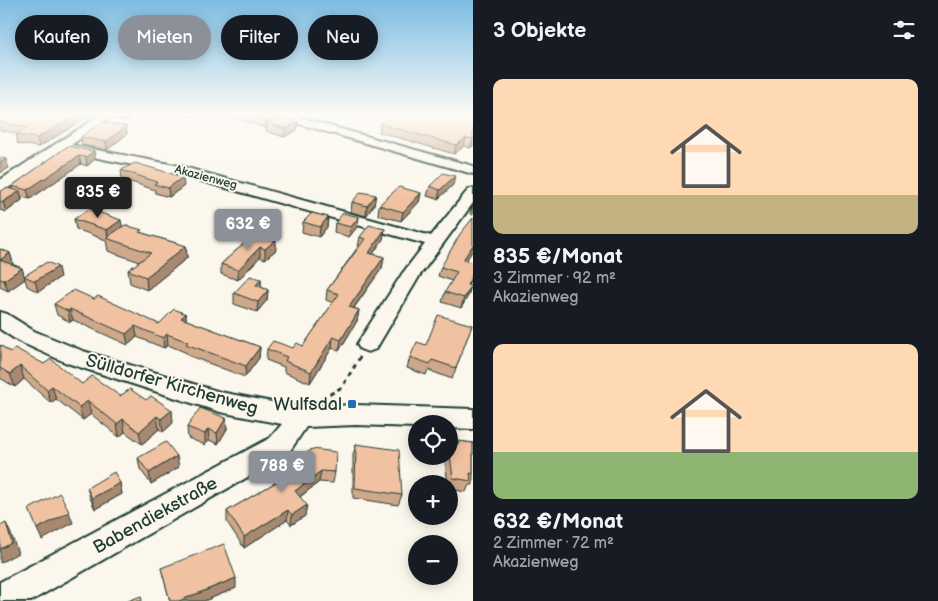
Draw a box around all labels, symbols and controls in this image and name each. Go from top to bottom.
chip: Kaufen [15,15,108,60]
chip: Mieten [118,15,211,60]
chip: Filter [221,15,298,60]
chip: Neu [308,15,378,60]
icon: filters [890,16,918,44]
text: 3 Objekte [493,18,586,43]
icon: home [661,111,751,201]
street label: Akazienweg [173,162,239,193]
pin: 835 € [63,176,133,219]
text: 835 € [76,183,120,202]
pin: 632 € [213,208,283,251]
text: 632 € [225,215,271,234]
text: 835 €/Monat [493,244,622,269]
text: 3 Zimmer · 92 m² [493,269,616,288]
text: Akazienweg [493,288,579,307]
street label: Sülldorfer Kirchenweg [83,350,260,419]
icon: home [661,376,751,466]
place label: Wulfsdal [274,394,342,415]
marker: Wulfsdal [346,398,358,410]
map controls [408,415,458,585]
button: locate [408,415,458,465]
pin: 788 € [247,450,317,493]
text: 788 € [260,457,304,476]
street label: Babendiekstraße [89,472,221,558]
button: + [408,475,458,525]
text: 632 €/Monat [493,509,623,534]
text: 2 Zimmer · 72 m² [493,534,614,553]
button: − [408,535,458,585]
text: Akazienweg [493,553,579,572]

